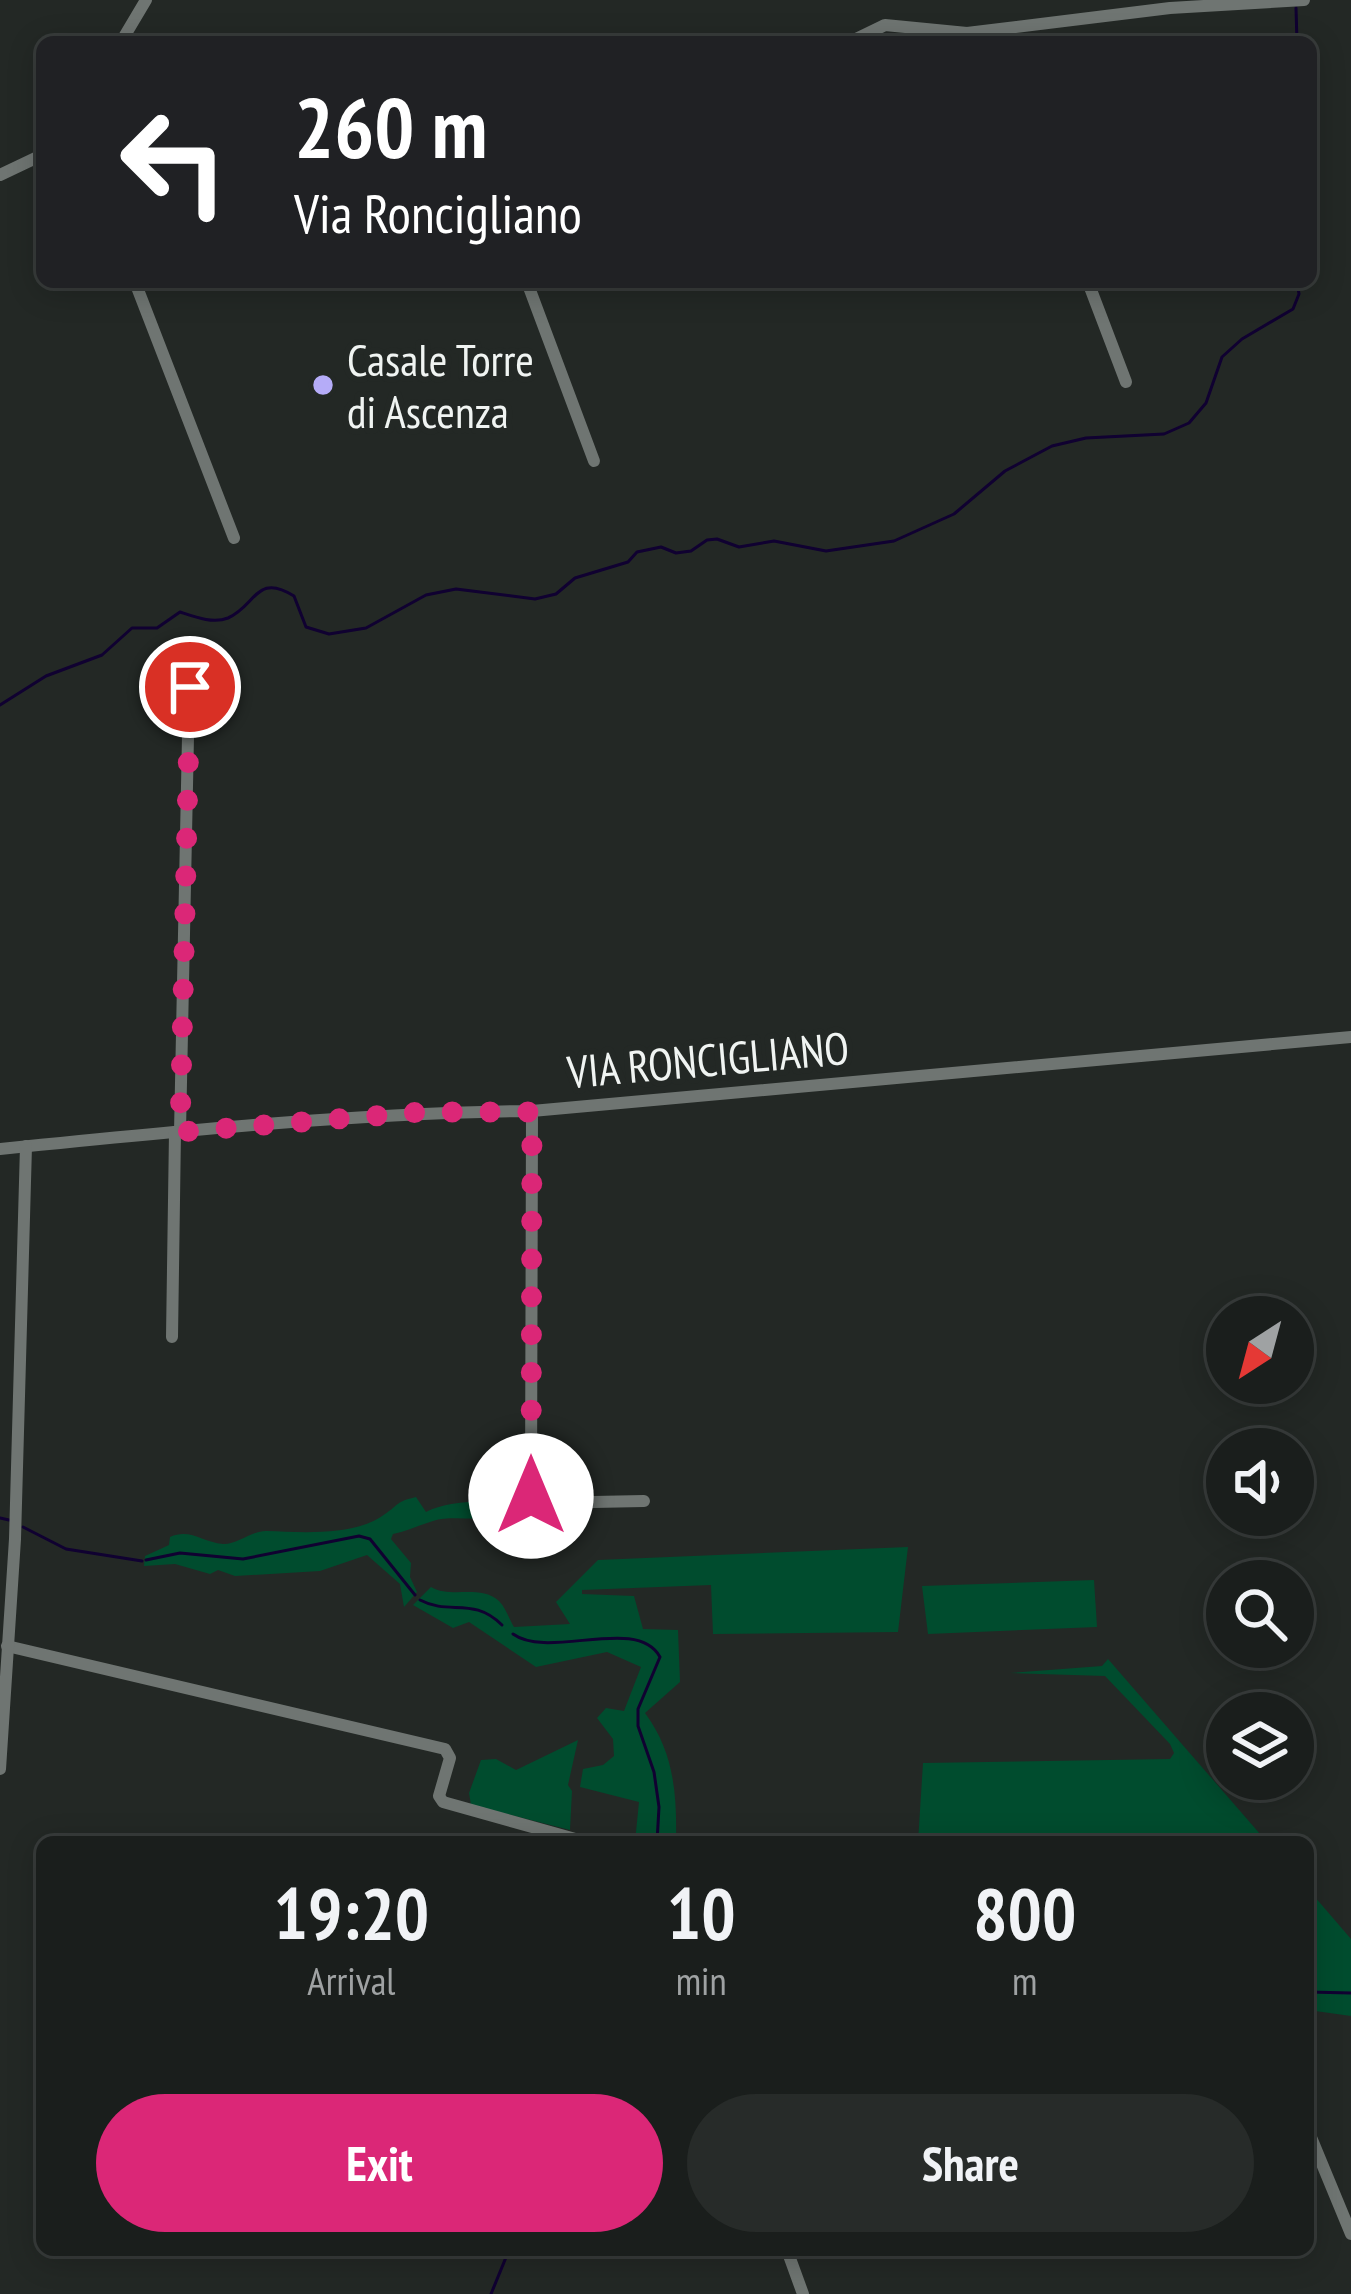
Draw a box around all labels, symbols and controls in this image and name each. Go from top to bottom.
text: 260 m [294,72,487,181]
icon: left [96,84,252,240]
text: Via Roncigliano [294,178,582,248]
place label: Casale Torre di Ascenza [347,330,534,440]
marker: Casale Torre di Ascenza [310,372,336,398]
pin [139,636,241,738]
icon: arrive [157,654,223,720]
street label: VIA RONCIGLIANO [564,1018,851,1100]
north arrow [1206,1296,1314,1404]
map controls [1206,1296,1314,1800]
button: sound [1206,1428,1314,1536]
position arrow [468,1433,594,1559]
button: search [1206,1560,1314,1668]
button: layers [1206,1692,1314,1800]
text: 19:20 [274,1866,429,1959]
text: 10 [667,1866,736,1959]
text: 800 [973,1866,1076,1959]
text: Arrival [307,1955,395,2006]
text: min [676,1955,727,2006]
text: m [1012,1955,1038,2006]
button: Exit [96,2094,663,2232]
button: Share [687,2094,1254,2232]

